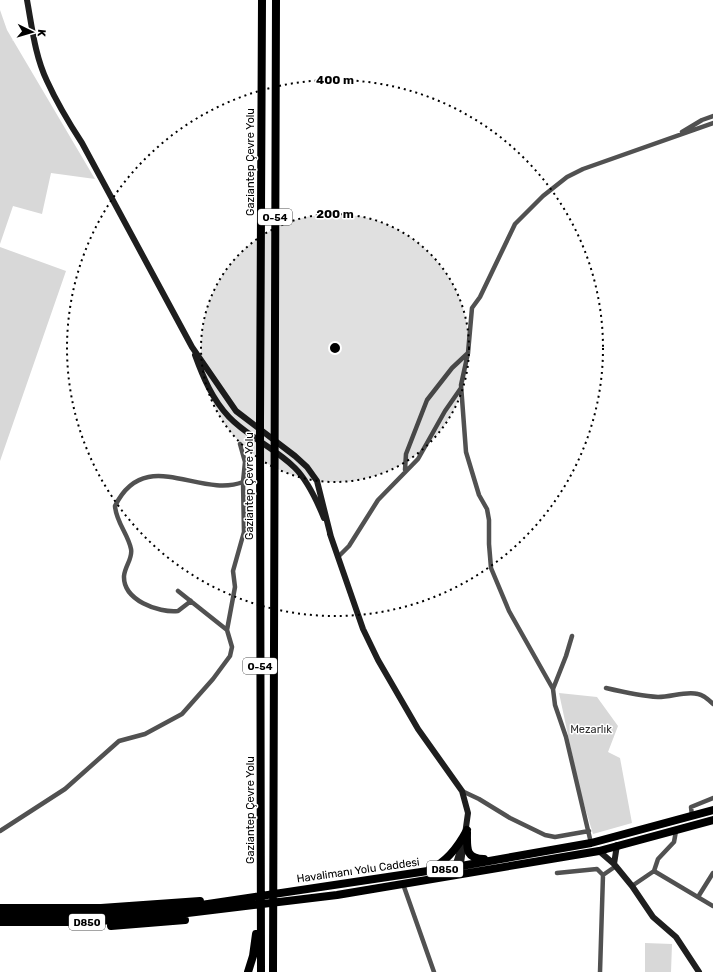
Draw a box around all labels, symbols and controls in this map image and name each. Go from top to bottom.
north arrow [12,12,52,52]
text: K [35,29,48,38]
text: 400 m [316,73,354,87]
street label: Gaziantep Çevre Yolu [244,108,257,216]
text: 200 m [316,207,354,221]
road number: O-54 [258,209,292,225]
centre of rings [328,341,342,355]
street label: Gaziantep Çevre Yolu [243,432,256,540]
road number: O-54 [243,658,277,674]
park label: Mezarlık [570,723,612,736]
street label: Gaziantep Çevre Yolu [244,756,257,864]
street label: Havalimanı Yolu Caddesi [296,855,420,886]
road number: D850 [427,861,463,877]
road number: D850 [69,914,105,930]

